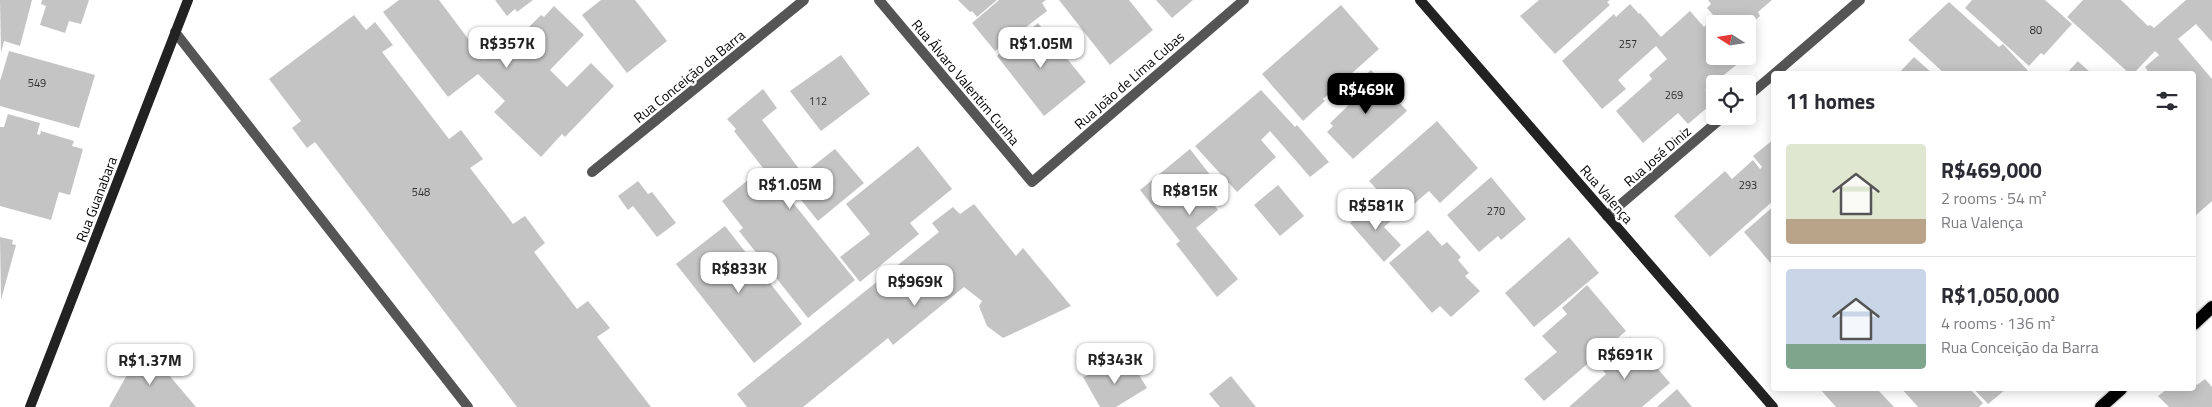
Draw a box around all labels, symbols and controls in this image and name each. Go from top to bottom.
street label: Rua Álvaro Valentim Cunha [907,14,1025,150]
north arrow [1706,15,1756,65]
map controls [1706,15,1756,125]
house number: 80 [2030,22,2042,38]
street label: Rua Conceição da Barra [629,24,749,128]
street label: Rua João de Lima Cubas [1069,26,1189,134]
pin: R$357K [466,27,548,69]
pin: R$1.05M [995,27,1087,69]
text: R$357K [479,31,535,55]
text: R$1.05M [1009,31,1073,55]
house number: 257 [1619,36,1637,52]
pin: R$469K [1325,72,1407,115]
house number: 549 [28,75,46,91]
button: locate [1706,75,1756,125]
text: R$469K [1338,77,1394,101]
text: 11 homes [1786,85,1875,117]
house number: 269 [1665,87,1683,103]
icon: filters [2153,87,2181,115]
house number: 112 [809,93,827,109]
street label: Rua José Diniz [1619,121,1695,191]
street label: Rua Guanabara [70,153,122,245]
text: R$469,000 [1941,154,2042,186]
street label: Rua Valença [1576,160,1638,228]
icon: home [1826,164,1886,224]
pin: R$1.05M [744,168,836,210]
text: R$1.05M [758,172,822,196]
pin: R$815K [1149,174,1231,216]
house number: 293 [1739,177,1757,193]
text: R$815K [1162,178,1218,202]
house number: 548 [412,184,430,200]
text: 2 rooms · 54 m² [1941,186,2046,210]
pin: R$581K [1335,188,1417,231]
text: R$581K [1348,193,1404,217]
house number: 270 [1487,203,1505,219]
text: Rua Valença [1941,210,2023,234]
pin: R$833K [698,252,780,294]
text: R$833K [711,256,767,280]
pin: R$969K [874,264,956,307]
text: R$969K [887,269,943,293]
text: R$1,050,000 [1941,279,2059,311]
icon: home [1826,289,1886,349]
text: 4 rooms · 136 m² [1941,311,2055,335]
text: Rua Conceição da Barra [1941,335,2099,359]
pin: R$691K [1584,338,1666,380]
pin: R$343K [1074,342,1156,385]
text: R$691K [1597,342,1653,366]
pin: R$1.37M [104,344,196,386]
text: R$343K [1087,347,1143,371]
text: R$1.37M [118,348,182,372]

